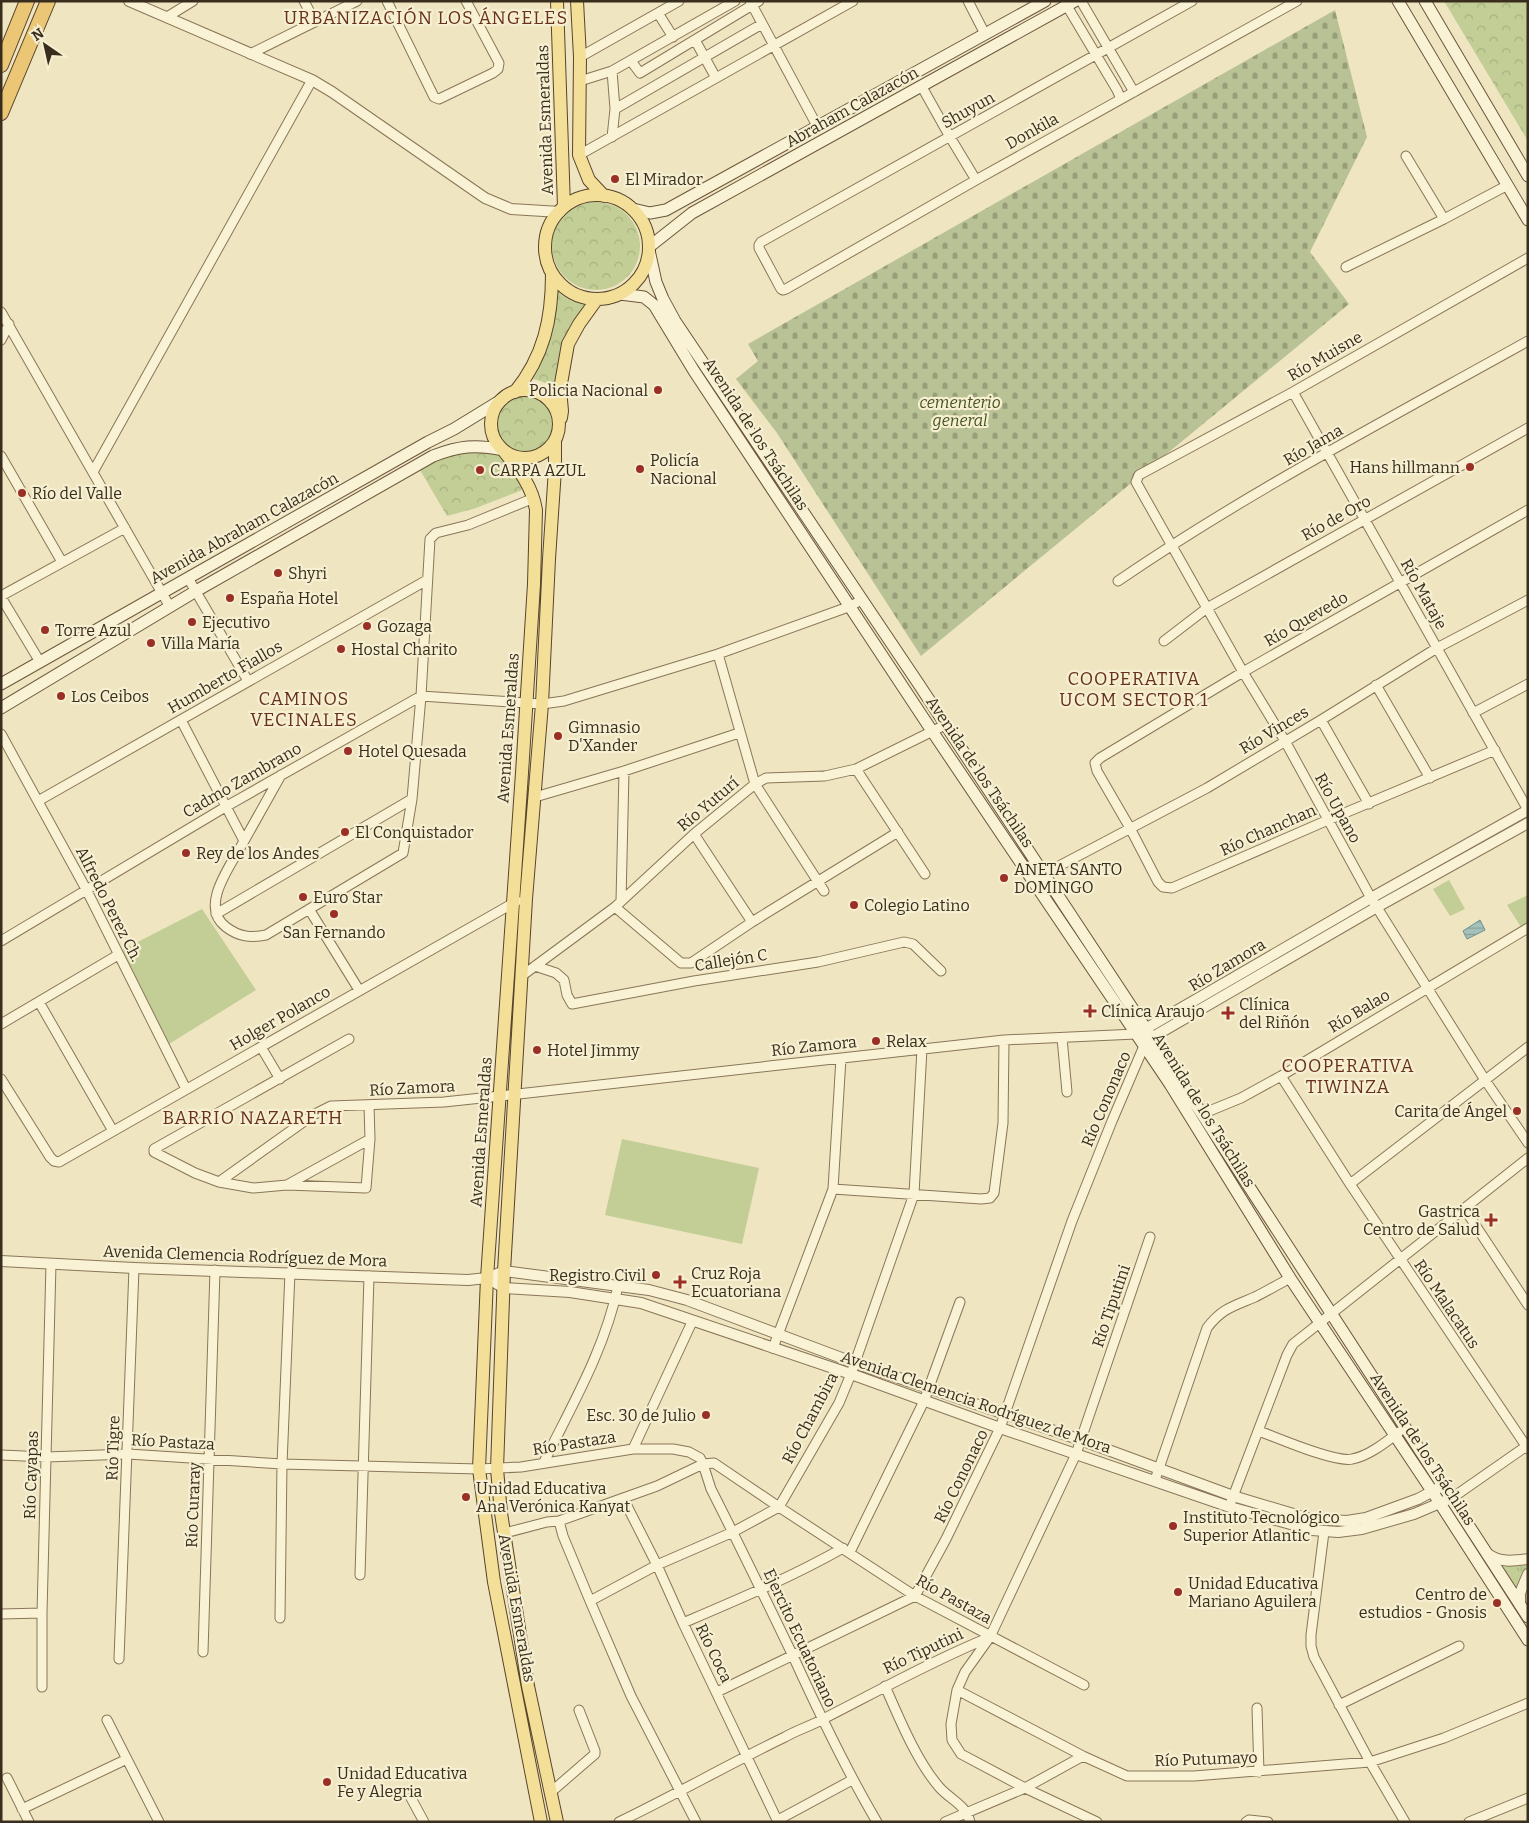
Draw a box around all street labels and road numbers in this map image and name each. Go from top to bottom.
street label: Avenida Esmeraldas [533,44,557,196]
street label: Abraham Calazacón [782,63,922,151]
street label: Shuyun [938,88,998,132]
street label: Donkila [1002,109,1062,153]
street label: Río Muisne [1284,327,1366,385]
street label: Avenida de los Tsáchilas [700,354,812,514]
street label: Río Jama [1280,420,1346,470]
street label: Avenida Abraham Calazacón [147,468,341,588]
street label: Río de Oro [1298,491,1374,545]
street label: Río Mataje [1397,555,1451,633]
street label: Río Quevedo [1261,587,1351,651]
street label: Humberto Fiallos [164,636,286,718]
street label: Avenida Esmeraldas [493,652,523,804]
street label: Avenida de los Tsáchilas [922,693,1038,851]
street label: Río Vinces [1236,702,1312,758]
street label: Cadmo Zambrano [179,738,305,822]
street label: Río Upano [1311,770,1365,846]
street label: Río Yuturí [673,773,743,835]
street label: Río Chanchan [1217,800,1319,860]
street label: Alfredo Perez Ch. [72,843,146,965]
street label: Río Zamora [1185,935,1269,995]
street label: Callejón C [693,945,769,975]
street label: Holger Polanco [226,982,334,1054]
street label: Río Balao [1325,985,1393,1037]
street label: Avenida de los Tsáchilas [1149,1029,1259,1191]
street label: Río Zamora [770,1032,858,1060]
street label: Río Cononaco [1077,1048,1135,1150]
street label: Avenida Esmeraldas [466,1056,496,1208]
street label: Río Zamora [369,1076,456,1100]
street label: Avenida Clemencia Rodríguez de Mora [103,1242,388,1270]
street label: Río Malacatus [1410,1256,1484,1352]
street label: Río Tiputini [1088,1262,1134,1350]
street label: Avenida Clemencia Rodríguez de Mora [838,1347,1114,1457]
street label: Río Chambira [778,1369,842,1467]
street label: Avenida de los Tsáchilas [1367,1369,1479,1529]
street label: Río Tigre [102,1415,124,1481]
street label: Río Cononaco [930,1426,992,1526]
street label: Río Pastaza [531,1427,617,1459]
street label: Río Cayapas [20,1430,42,1520]
street label: Río Pastaza [131,1430,216,1454]
street label: Río Curaray [182,1461,204,1548]
street label: Avenida Esmeraldas [495,1532,539,1684]
street label: Ejercito Ecuatoriano [760,1566,840,1710]
street label: Río Pastaza [913,1570,995,1628]
street label: Río Coca [692,1620,737,1686]
street label: Río Tiputini [880,1624,966,1678]
street label: Río Putumayo [1154,1748,1258,1770]

